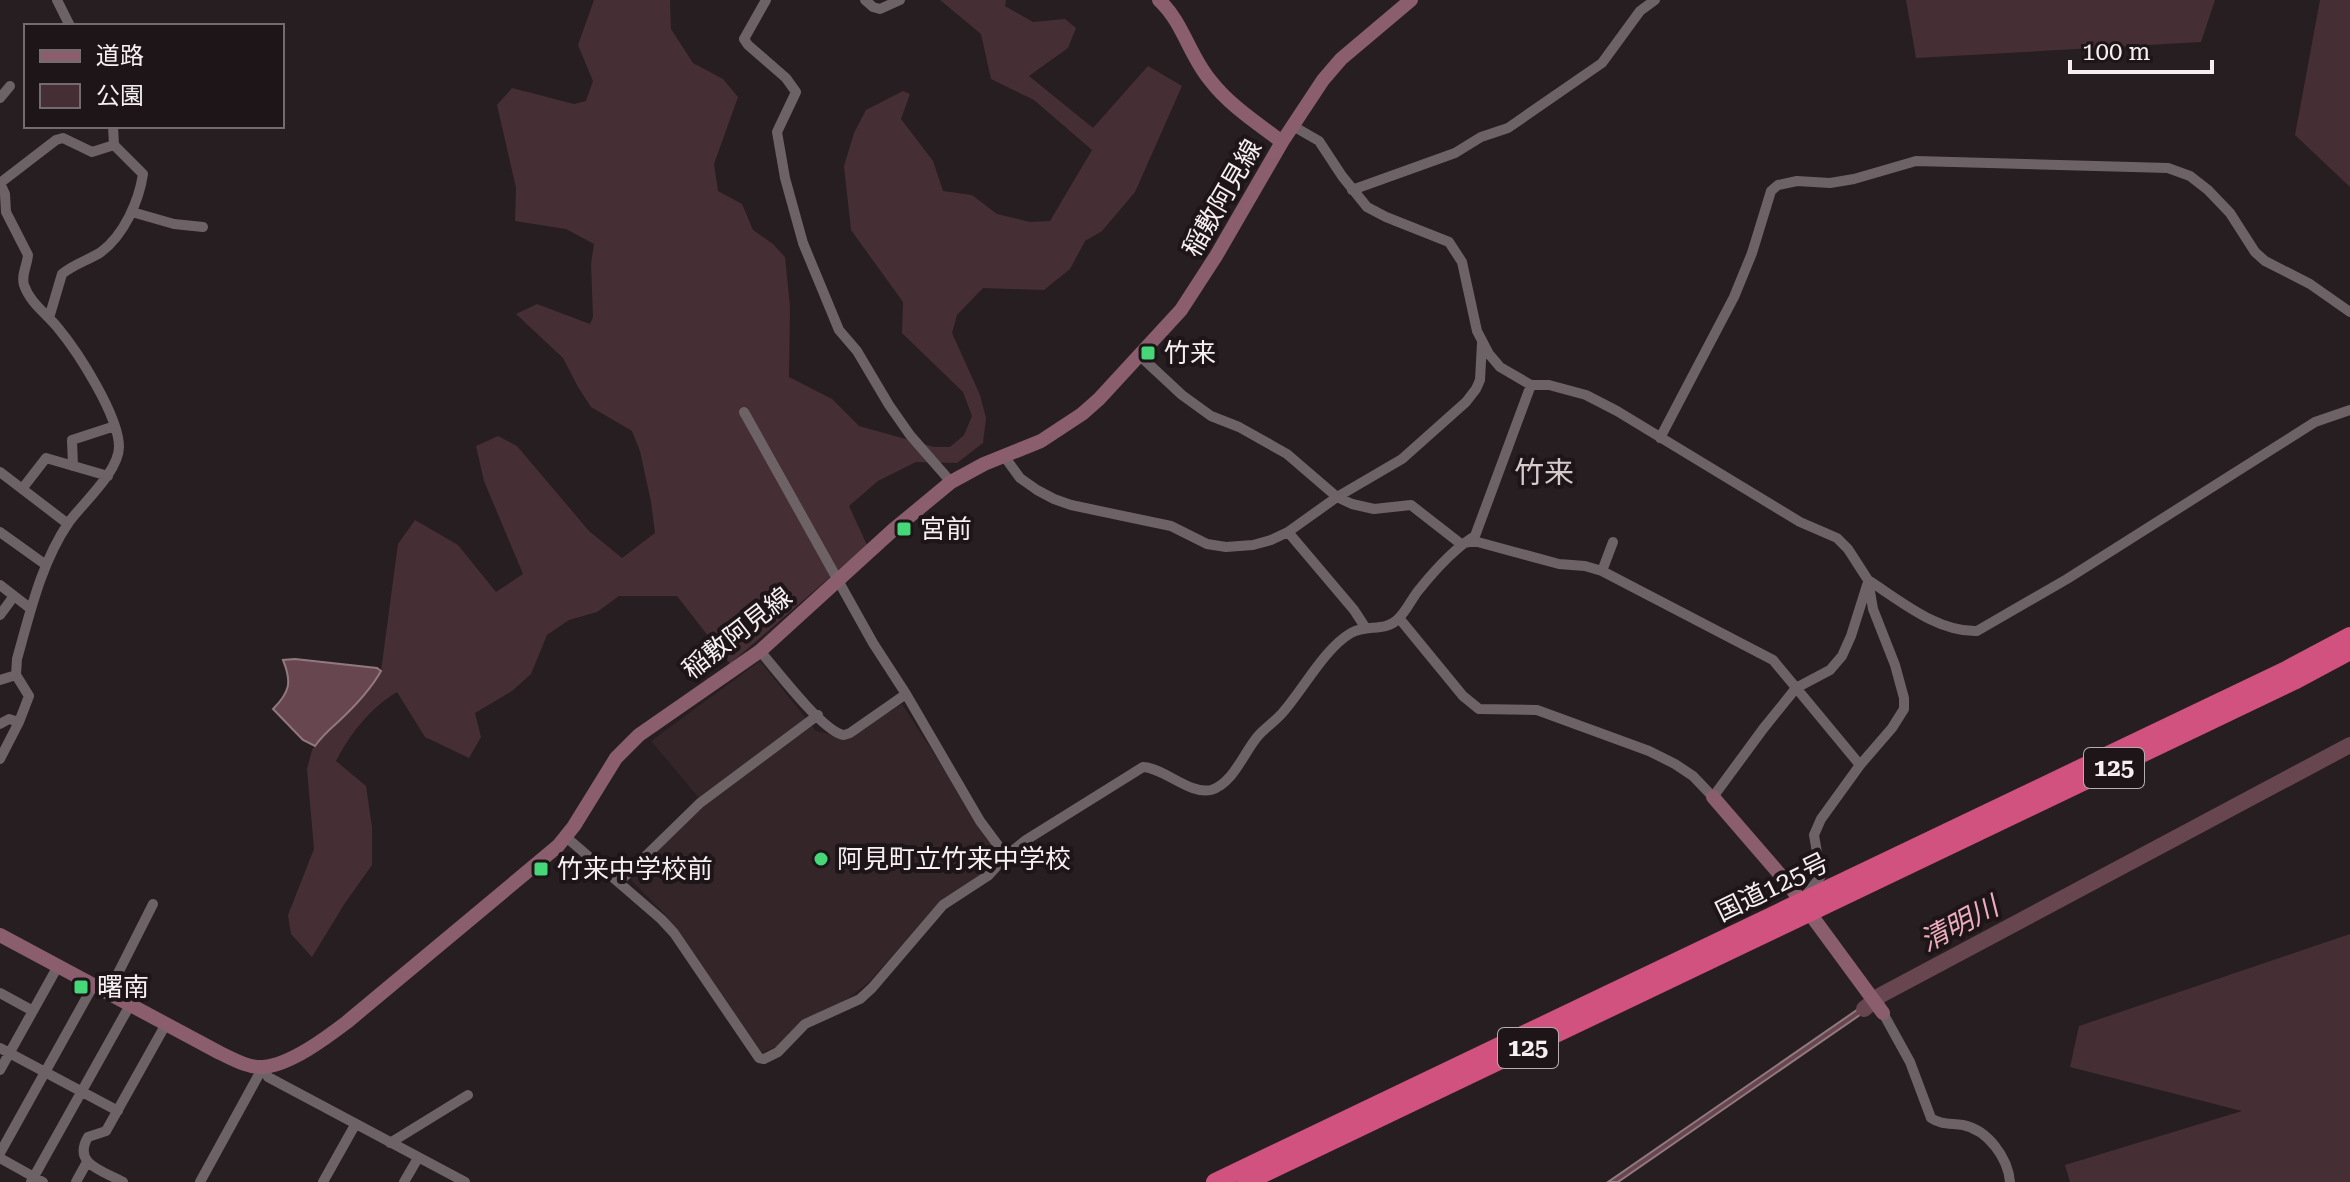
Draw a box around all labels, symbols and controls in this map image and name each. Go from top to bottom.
legend [24,24,284,128]
scale bar [2070,24,2212,74]
text: 100 m [2082,38,2150,66]
text: 道路 [96,42,144,70]
text: 公園 [96,82,144,110]
street label: 稲敷阿見線 [1177,134,1267,262]
place label: 竹来 [1164,338,1216,368]
marker: 竹来 [1139,344,1157,362]
district label: 竹来 [1514,455,1574,490]
place label: 宮前 [920,514,972,544]
marker: 宮前 [895,520,913,538]
street label: 稲敷阿見線 [677,581,797,685]
road number: 125 [2084,748,2144,788]
place label: 阿見町立竹来中学校 [837,844,1071,874]
street label: 国道125号 [1711,847,1833,927]
marker: 阿見町立竹来中学校 [812,850,830,868]
place label: 竹来中学校前 [557,854,713,884]
marker: 竹来中学校前 [532,860,550,878]
water label: 清明川 [1914,888,2006,958]
place label: 曙南 [97,972,149,1002]
marker: 曙南 [72,978,90,996]
road number: 125 [1498,1028,1558,1068]

